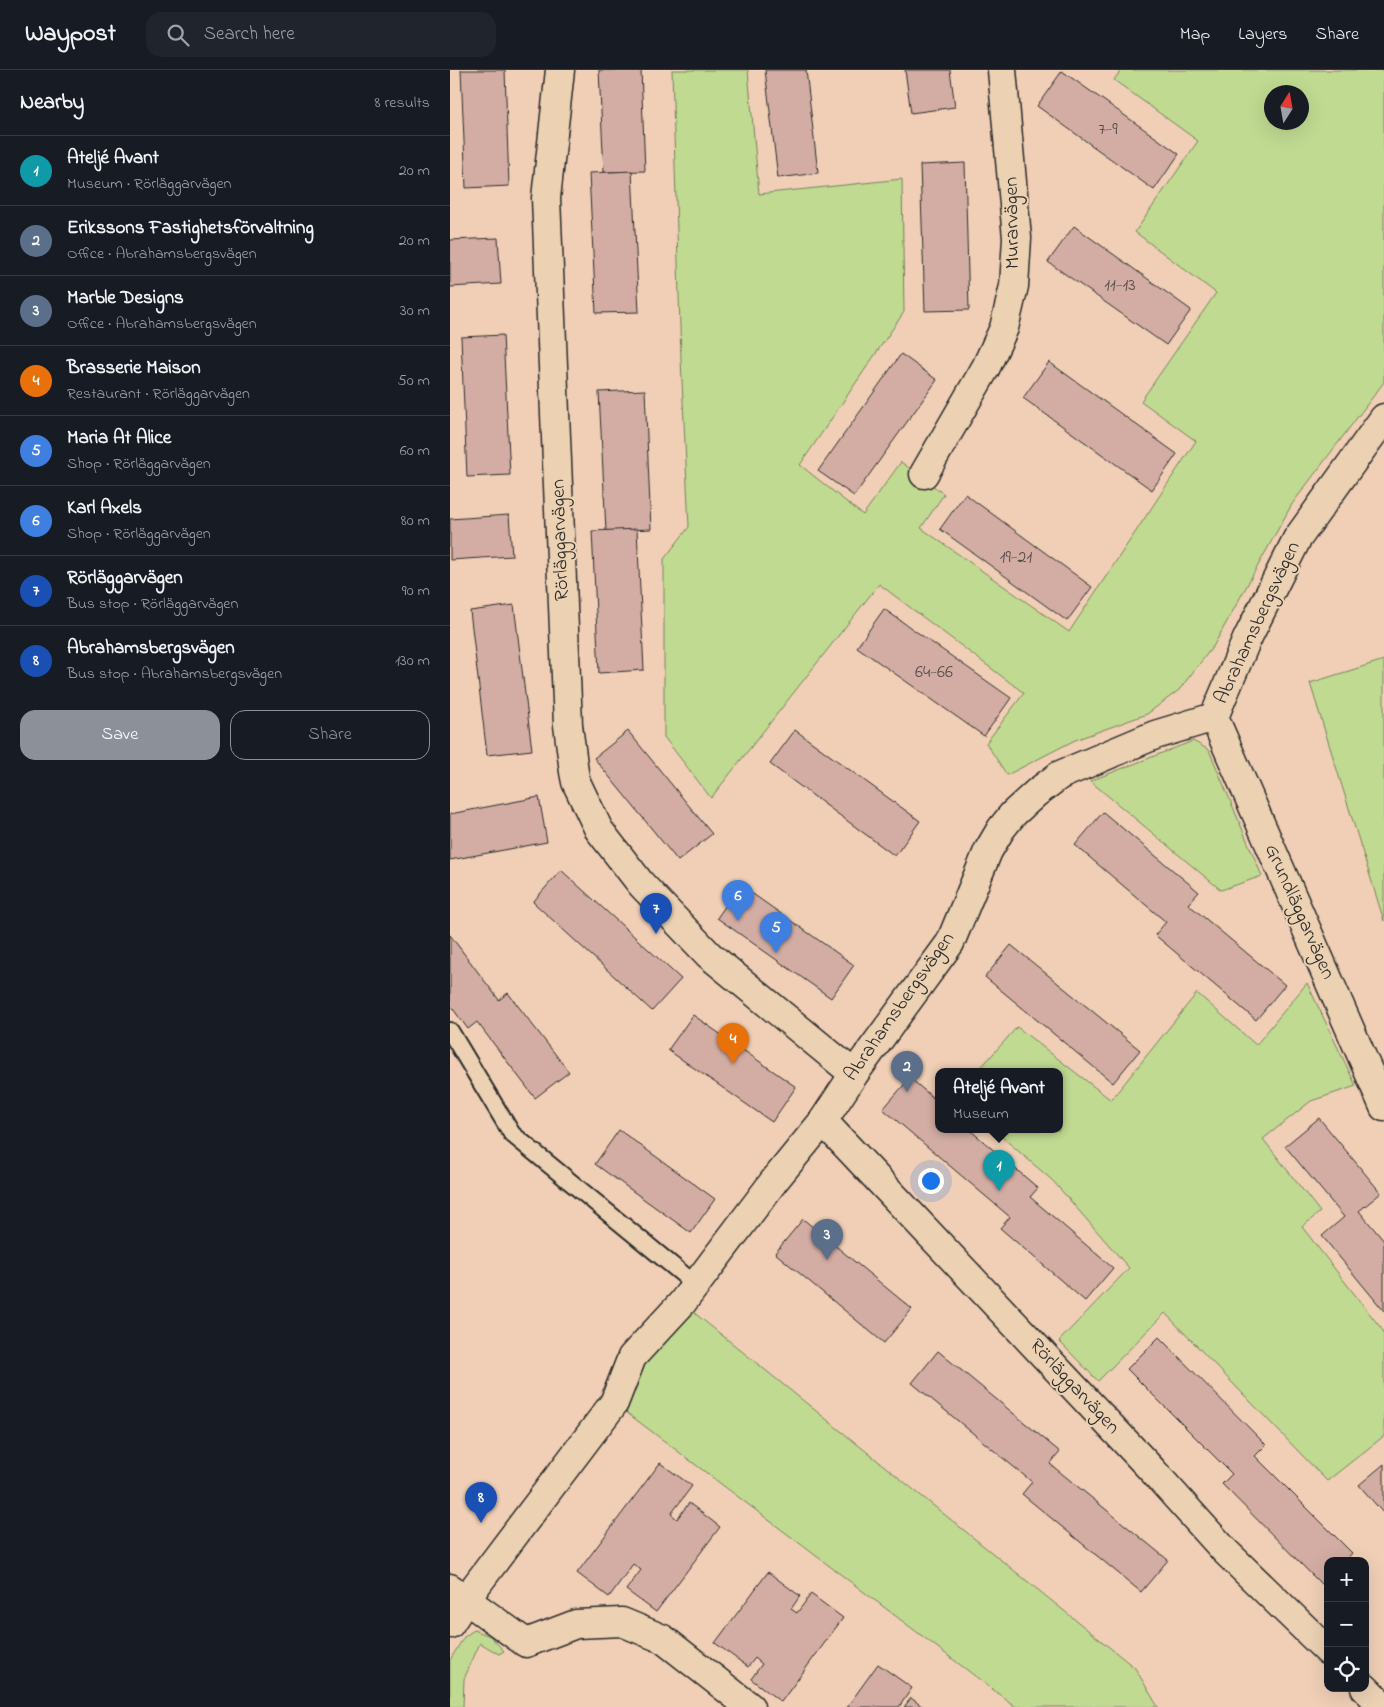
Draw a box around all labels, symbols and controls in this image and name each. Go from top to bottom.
search box [146,12,496,57]
text: Waypost [25,17,116,52]
icon: search [164,21,192,49]
text: Search here [204,21,295,48]
text: Map [1180,22,1210,48]
text: Layers [1238,22,1288,48]
text: Share [1316,22,1359,48]
north arrow [1264,85,1309,130]
text: Nearby [20,88,84,118]
text: 8 results [374,91,430,115]
house number: 7-9 [1098,117,1118,143]
text: Ateljé Avant [67,145,159,172]
text: 1 [33,159,39,183]
text: 20 m [399,159,430,183]
text: Museum · Rörläggarvägen [67,172,232,196]
street label: Murarvägen [998,176,1029,269]
text: Erikssons Fastighetsförvaltning [67,215,314,242]
text: 2 [32,229,40,253]
text: 20 m [399,229,430,253]
text: Office · Abrahamsbergsvägen [67,242,257,266]
house number: 11-13 [1104,273,1136,299]
text: Marble Designs [67,285,184,312]
text: 3 [33,299,39,323]
text: 30 m [400,299,430,323]
text: Office · Abrahamsbergsvägen [67,312,257,336]
text: Brasserie Maison [67,355,201,382]
text: 4 [33,369,39,393]
text: 50 m [398,369,430,393]
text: Restaurant · Rörläggarvägen [67,382,250,406]
text: Maria At Alice [67,425,171,452]
text: 5 [31,439,41,463]
text: 60 m [400,439,430,463]
text: Shop · Rörläggarvägen [67,452,211,476]
street label: Rörläggarvägen [544,478,579,601]
text: Karl Axels [67,495,142,522]
text: 6 [32,509,40,533]
text: 80 m [401,509,430,533]
text: Shop · Rörläggarvägen [67,522,211,546]
street label: Abrahamsbergsvägen [1208,537,1309,710]
house number: 19-21 [1000,545,1033,571]
text: Rörläggarvägen [67,565,183,592]
text: 7 [33,579,39,603]
text: 90 m [402,579,430,603]
text: Bus stop · Rörläggarvägen [67,592,238,616]
text: Abrahamsbergsvägen [67,635,235,662]
text: 8 [33,649,39,673]
text: 130 m [395,649,430,673]
house number: 64-66 [915,660,953,686]
text: Bus stop · Abrahamsbergsvägen [67,662,282,686]
button: Save [20,710,220,760]
button: Share [230,710,430,760]
street label: Grundläggarvägen [1255,840,1342,985]
pin: 6 [722,880,754,921]
pin: 7 [640,893,672,934]
pin: 5 [760,912,792,953]
street label: Abrahamsbergsvägen [838,926,963,1088]
pin: 4 [717,1023,749,1064]
pin: 2 [891,1051,923,1092]
popup [935,1068,1063,1133]
text: Ateljé Avant [953,1075,1045,1102]
text: Museum [953,1102,1009,1126]
pin: 1 [983,1150,1015,1191]
your location [918,1168,944,1194]
pin: 3 [811,1219,843,1260]
street label: Rörläggarvägen [1021,1333,1126,1442]
pin: 8 [465,1482,497,1523]
map controls [1324,1557,1369,1692]
button: + [1324,1557,1369,1602]
button: − [1324,1602,1369,1647]
button: locate [1324,1647,1369,1692]

